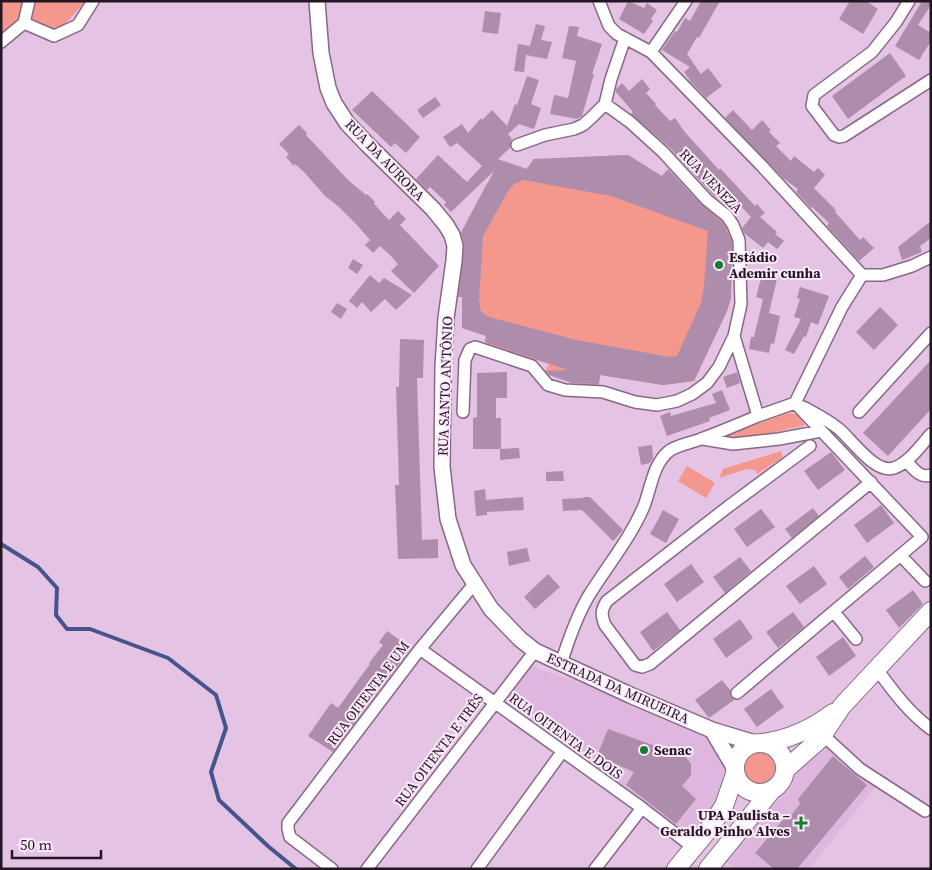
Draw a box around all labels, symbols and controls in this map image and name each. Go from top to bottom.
street label: RUA DA AURORA [341,115,430,206]
street label: RUA VENEZA [675,144,748,218]
place label: Estádio Ademir cunha [729,247,821,283]
marker: Estádio Ademir cunha [713,259,725,271]
street label: RUA SANTO ANTÔNIO [433,315,457,457]
street label: RUA OITENTA E UM [322,636,414,750]
street label: ESTRADA DA MIRUEIRA [543,647,693,729]
street label: RUA OITENTA E DOIS [505,688,627,784]
street label: RUA OITENTA E TRÊS [390,689,488,811]
place label: Senac [654,740,692,760]
marker: Senac [638,744,650,756]
place label: UPA Paulista – Geraldo Pinho Alves [660,805,791,841]
marker: UPA Paulista – Geraldo Pinho Alves [794,816,808,830]
scale bar [12,828,101,860]
text: 50 m [20,834,52,855]

